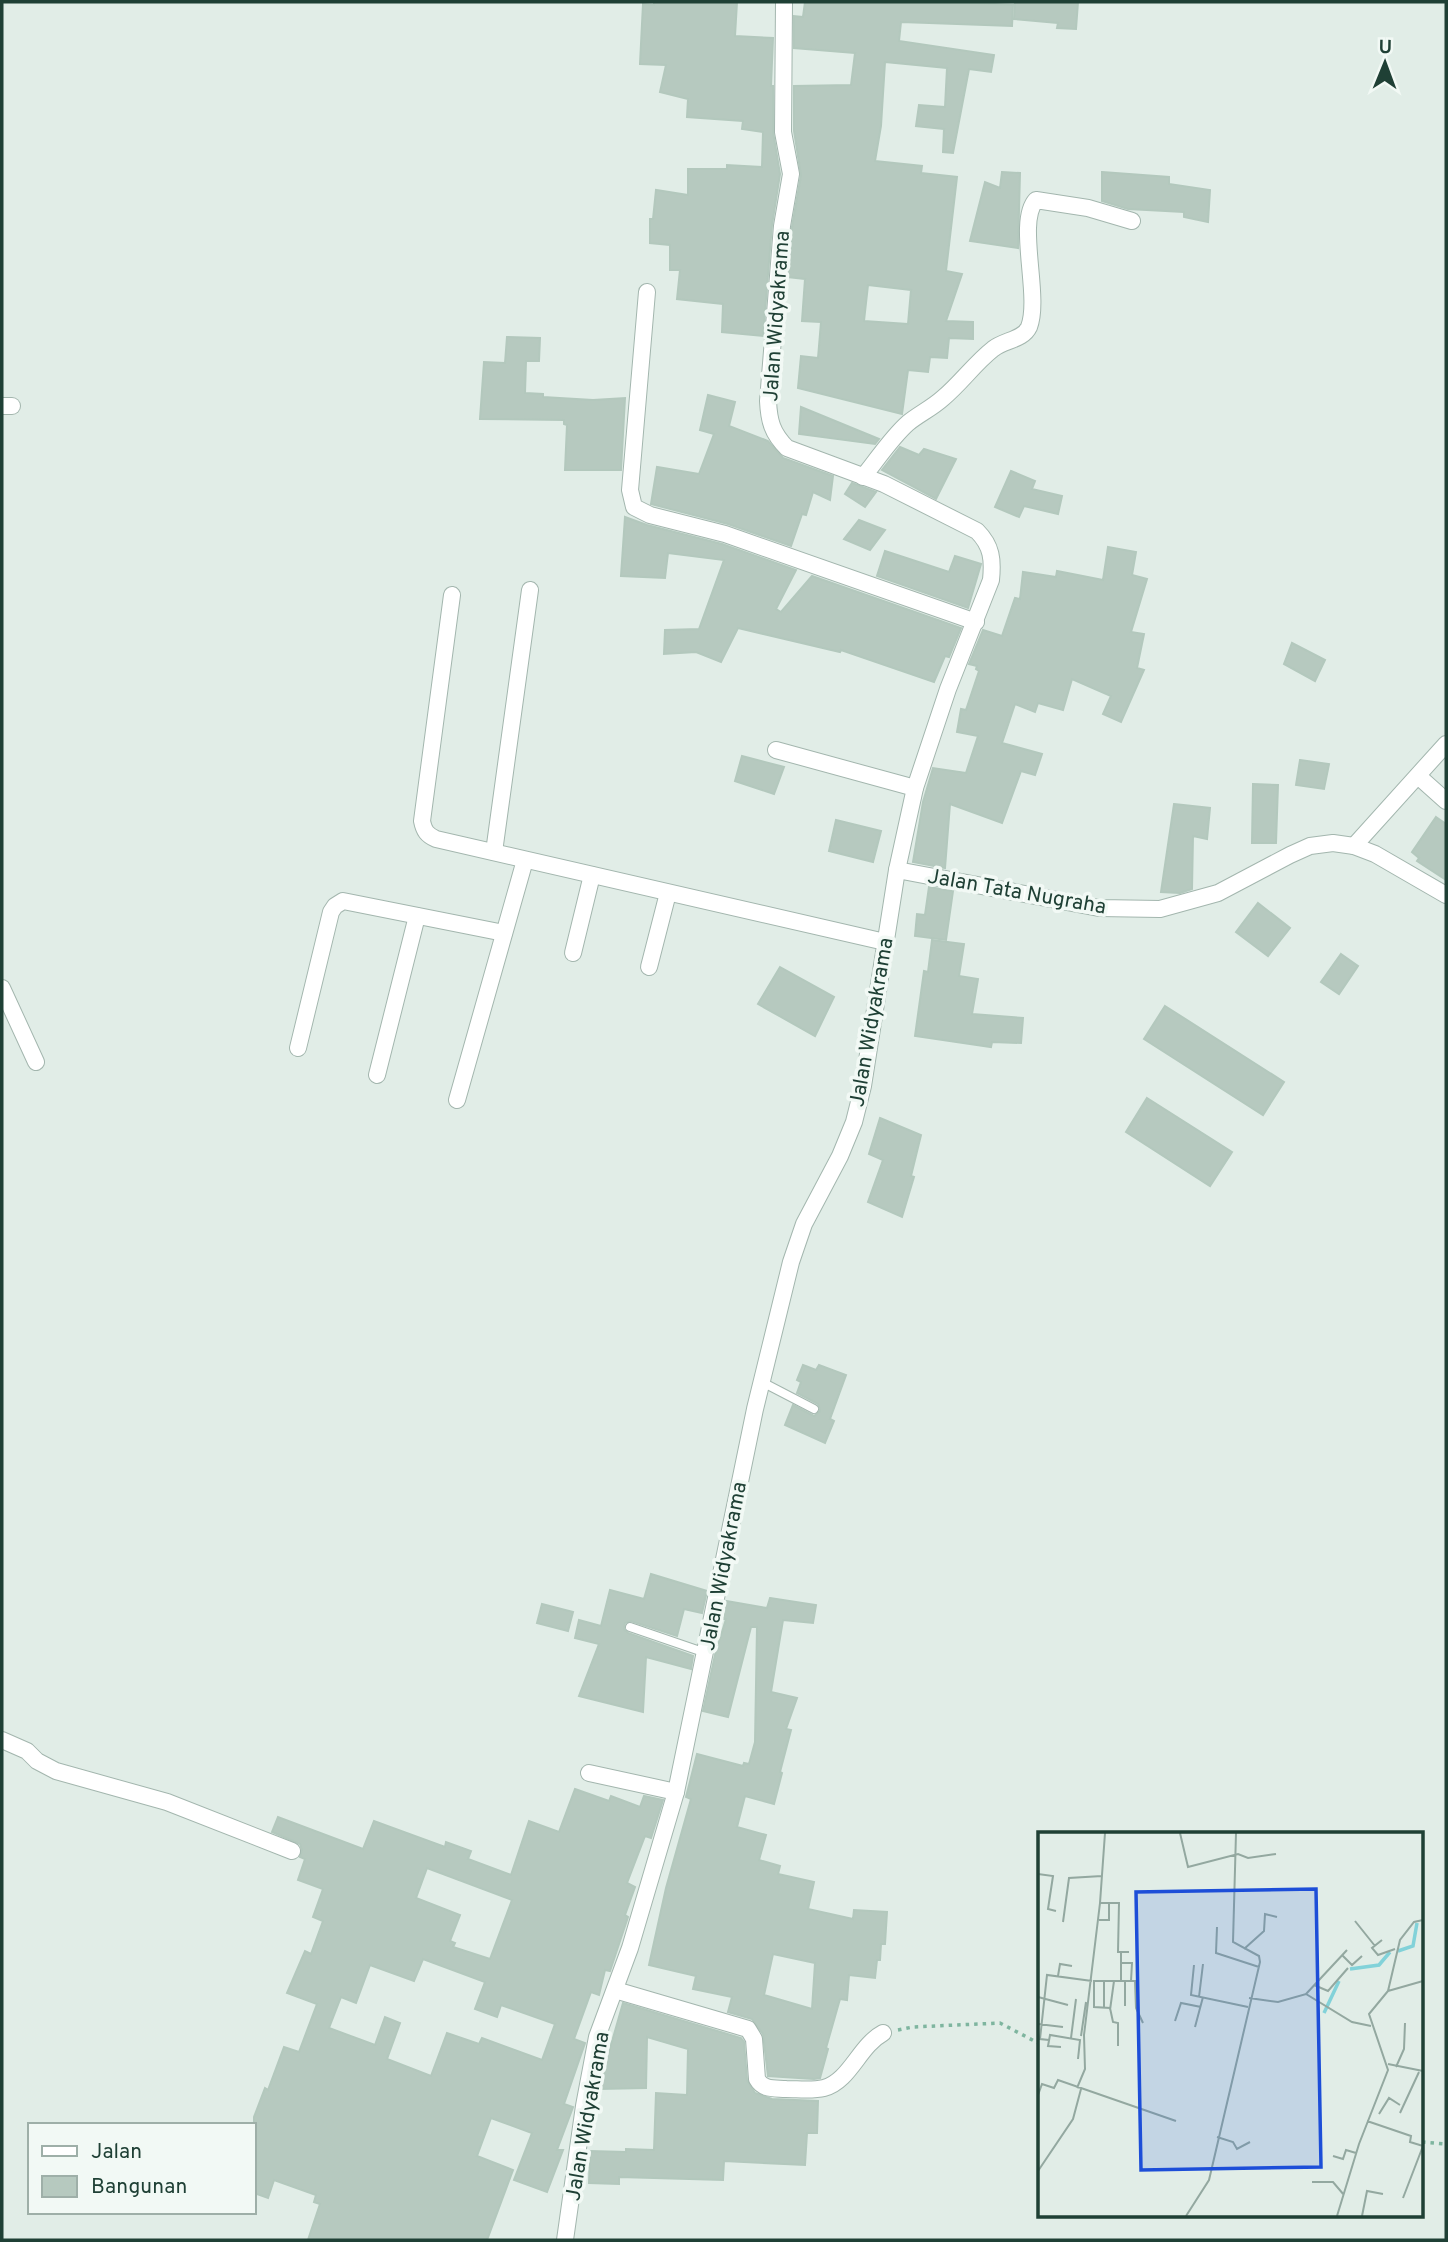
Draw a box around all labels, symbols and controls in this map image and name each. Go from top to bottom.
north arrow [1350,28,1420,98]
text: U [1378,36,1392,60]
street label: Jalan Widyakrama [758,230,797,403]
street label: Jalan Tata Nugraha [925,863,1108,921]
street label: Jalan Widyakrama [844,935,901,1109]
street label: Jalan Widyakrama [695,1480,754,1653]
inset map [1038,1832,1424,2218]
street label: Jalan Widyakrama [560,2029,617,2203]
legend [28,2123,256,2214]
text: Jalan [91,2139,142,2166]
text: Bangunan [91,2174,187,2201]

